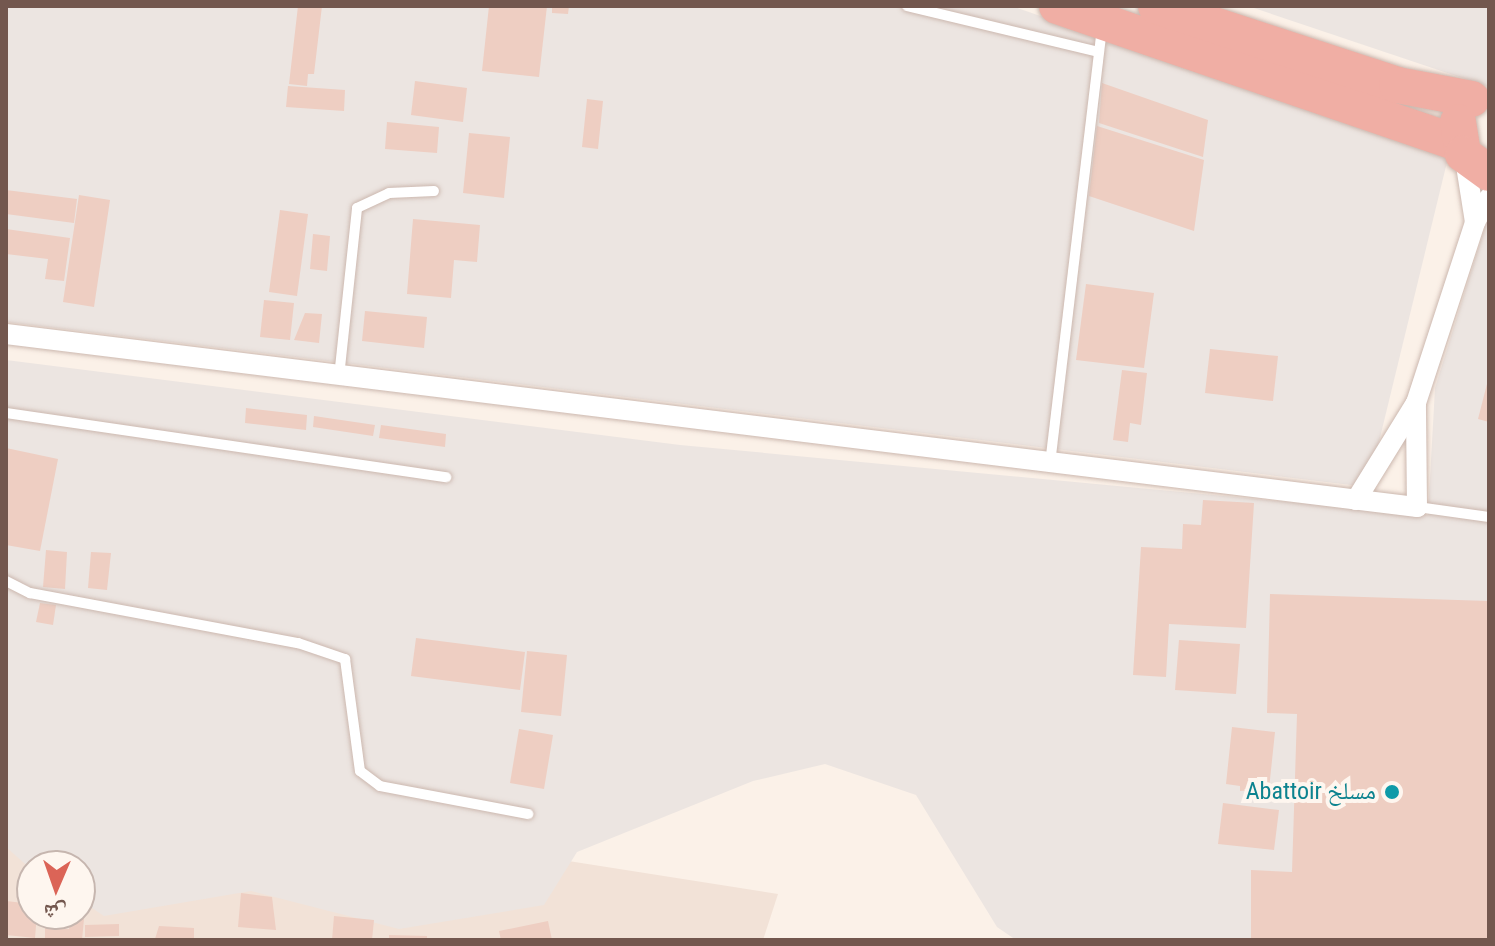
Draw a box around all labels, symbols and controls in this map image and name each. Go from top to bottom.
place label: Abattoir مسلخ [1246,778,1376,806]
marker: Abattoir مسلخ [1383,783,1401,801]
north arrow [16,850,96,930]
text: ش [43,900,67,925]

